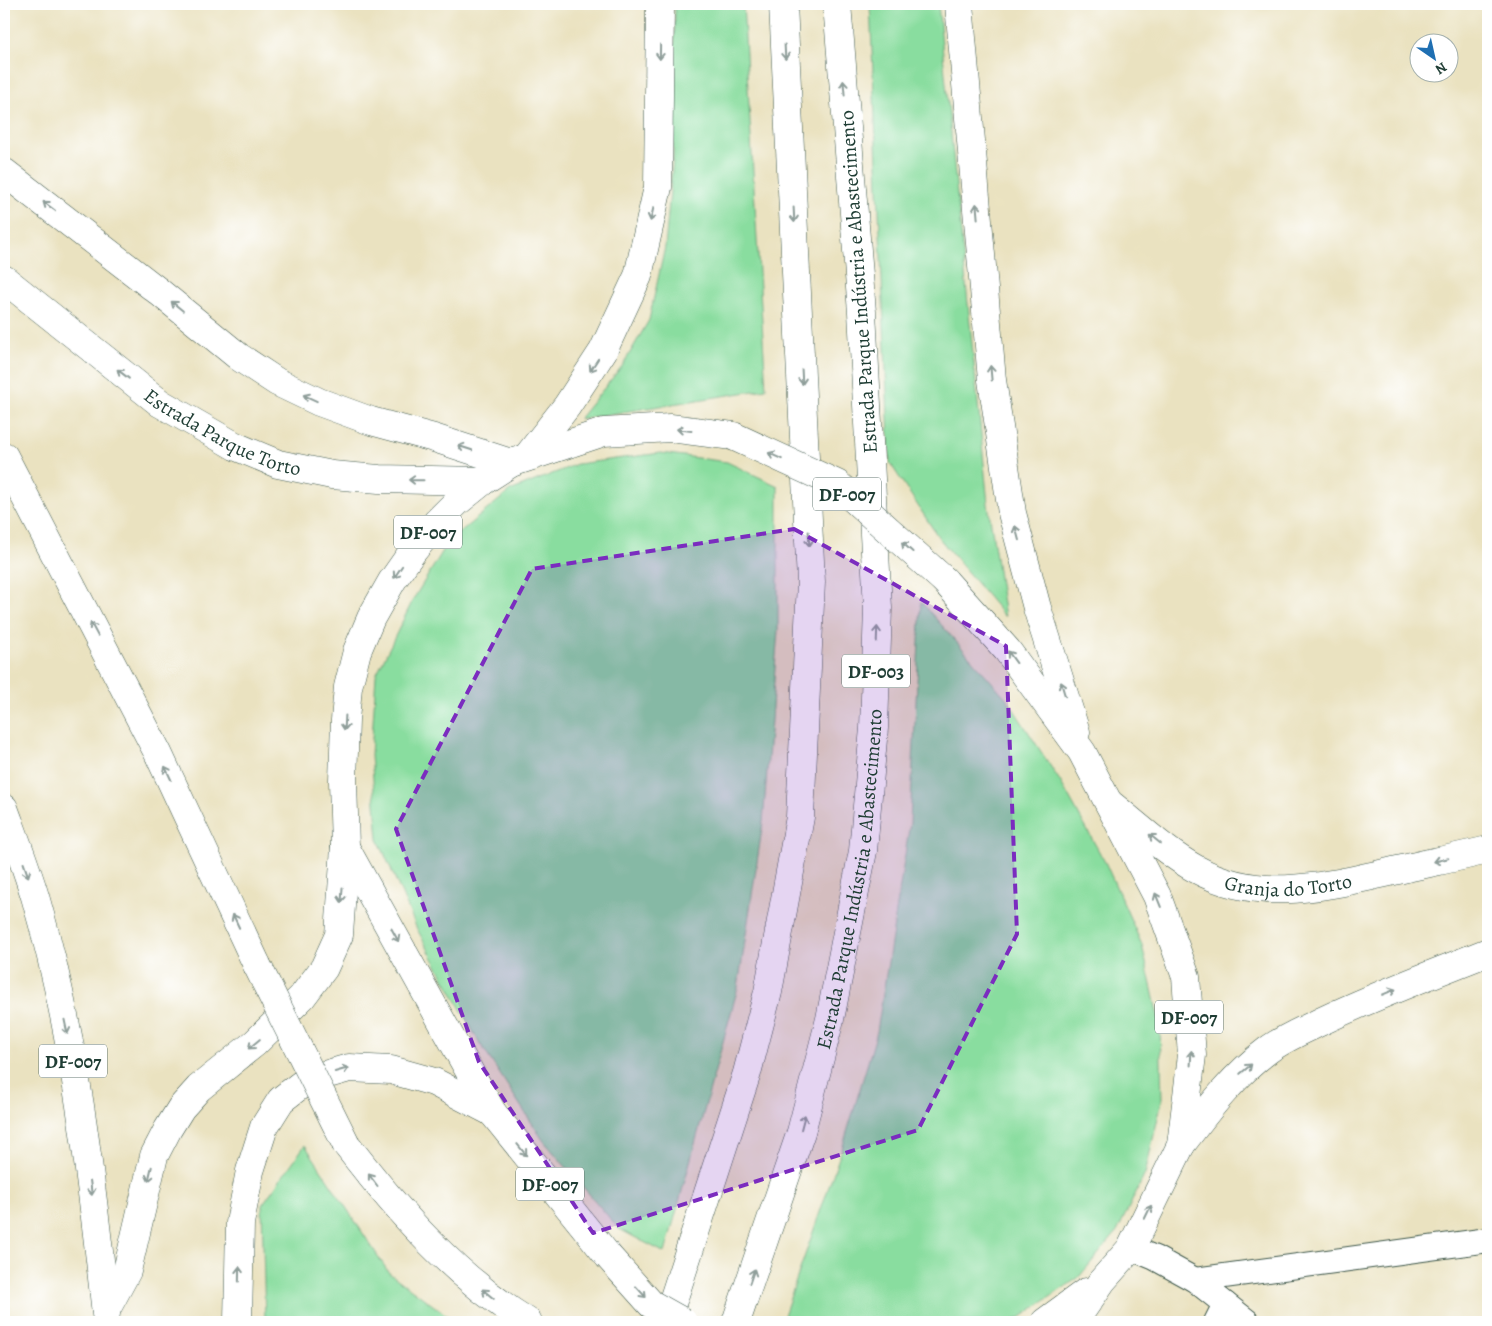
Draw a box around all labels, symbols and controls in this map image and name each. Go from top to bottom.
north arrow [1410,32,1460,82]
one-way arrow [655,44,665,60]
one-way arrow [781,44,790,60]
text: N [1431,58,1451,79]
one-way arrow [839,80,849,96]
street label: Estrada Parque Indústria e Abastecimento [833,109,884,454]
one-way arrow [42,201,56,211]
one-way arrow [972,203,982,219]
one-way arrow [647,206,656,222]
one-way arrow [789,206,798,222]
one-way arrow [171,301,184,312]
one-way arrow [588,357,598,371]
one-way arrow [986,365,996,381]
one-way arrow [117,368,130,379]
one-way arrow [797,369,806,385]
street label: Estrada Parque Torto [138,382,303,482]
one-way arrow [303,392,318,402]
one-way arrow [677,425,693,435]
one-way arrow [457,443,473,452]
one-way arrow [768,450,783,460]
one-way arrow [409,475,425,484]
road number: DF-007 [813,478,881,510]
road number: DF-007 [394,516,462,548]
one-way arrow [1012,526,1021,542]
one-way arrow [805,531,814,547]
one-way arrow [901,542,914,553]
one-way arrow [393,565,403,579]
one-way arrow [89,621,99,636]
one-way arrow [872,626,882,642]
one-way arrow [1007,650,1017,664]
road number: DF-003 [842,654,910,688]
one-way arrow [1057,682,1067,698]
street label: Estrada Parque Indústria e Abastecimento [810,709,889,1052]
one-way arrow [341,715,350,731]
one-way arrow [162,766,172,781]
one-way arrow [1148,834,1162,844]
one-way arrow [1433,856,1449,866]
one-way arrow [22,862,31,877]
street label: Granja do Torto [1222,868,1354,903]
one-way arrow [337,887,346,903]
one-way arrow [1153,893,1162,908]
one-way arrow [231,914,240,929]
one-way arrow [390,927,400,942]
one-way arrow [1381,987,1396,996]
road number: DF-007 [1155,1000,1223,1034]
one-way arrow [61,1019,71,1035]
one-way arrow [247,1038,260,1049]
road number: DF-007 [39,1044,107,1078]
one-way arrow [1186,1050,1195,1066]
one-way arrow [1240,1063,1253,1074]
one-way arrow [333,1065,349,1074]
one-way arrow [799,1114,808,1130]
one-way arrow [517,1144,528,1157]
one-way arrow [145,1165,154,1181]
road number: DF-007 [516,1168,584,1200]
one-way arrow [368,1174,379,1187]
one-way arrow [87,1179,97,1195]
one-way arrow [1144,1205,1153,1220]
one-way arrow [234,1266,244,1282]
one-way arrow [748,1269,757,1284]
one-way arrow [635,1286,647,1299]
one-way arrow [482,1289,495,1300]

